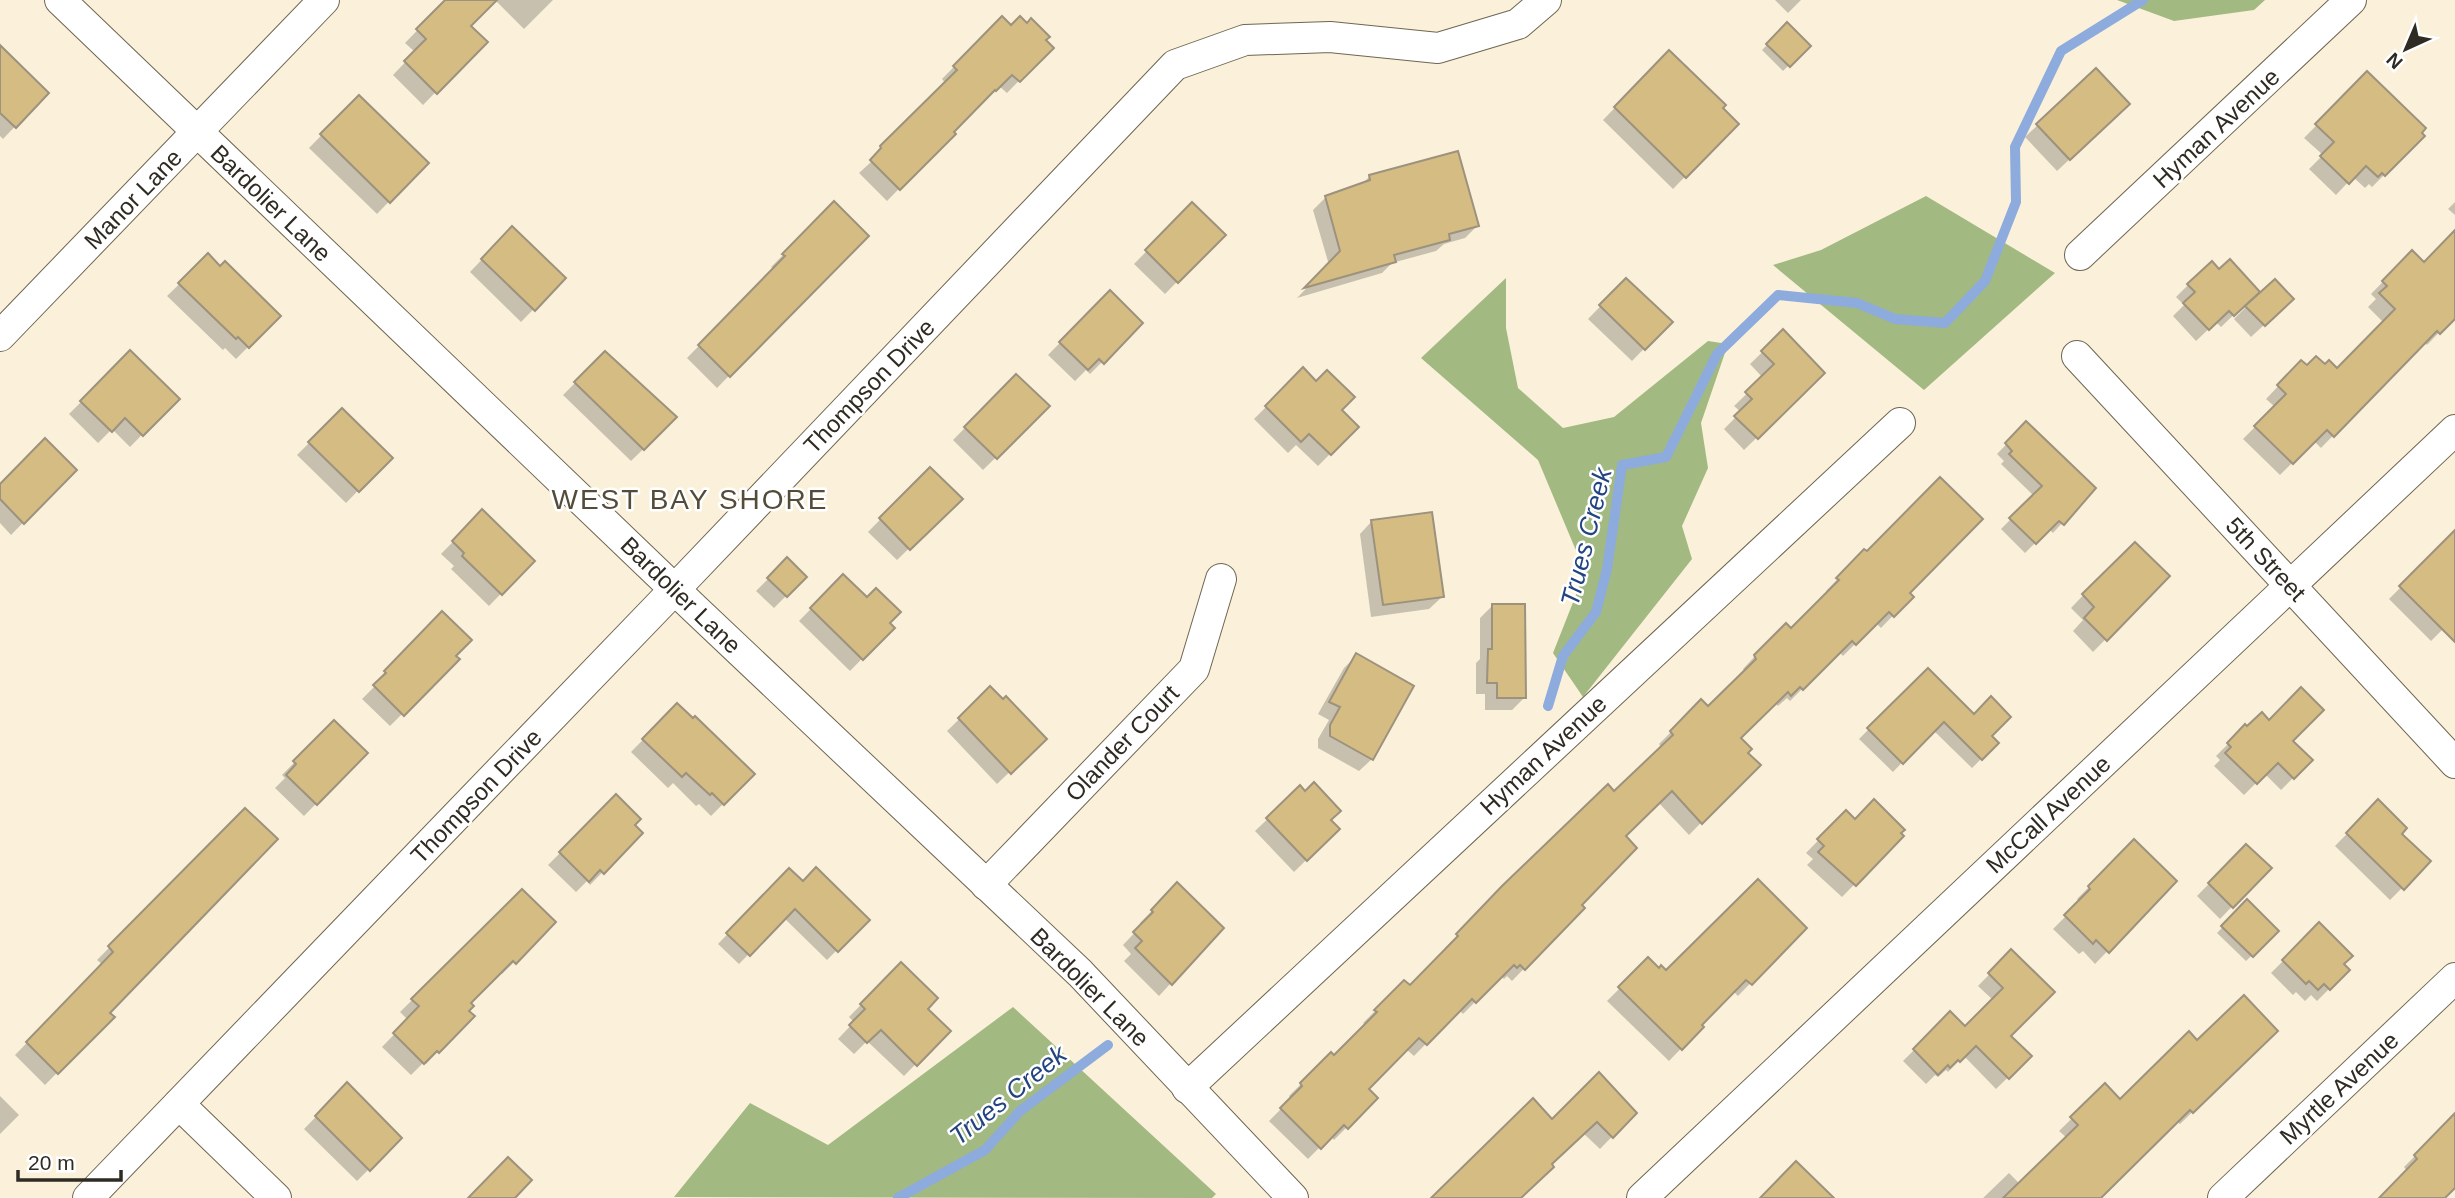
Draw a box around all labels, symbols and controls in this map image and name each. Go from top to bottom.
north arrow [2371,14,2441,84]
text: N [2382,49,2407,73]
street label: Hyman Avenue [2147,63,2285,193]
street label: Bardolier Lane [205,139,337,267]
street label: Manor Lane [79,144,187,254]
street label: Thompson Drive [798,313,940,459]
water label: Trues Creek [1554,463,1618,609]
district label: WEST BAY SHORE [552,484,828,515]
street label: 5th Street [2221,512,2312,607]
street label: Bardolier Lane [615,531,747,659]
street label: Olander Court [1060,679,1184,807]
street label: Hyman Avenue [1474,690,1612,820]
street label: Thompson Drive [405,723,547,869]
street label: McCall Avenue [1980,750,2116,878]
street label: Bardolier Lane [1025,922,1155,1052]
street label: Myrtle Avenue [2274,1026,2404,1150]
water label: Trues Creek [944,1038,1074,1151]
scale bar [18,1138,121,1182]
text: 20 m [28,1151,75,1174]

